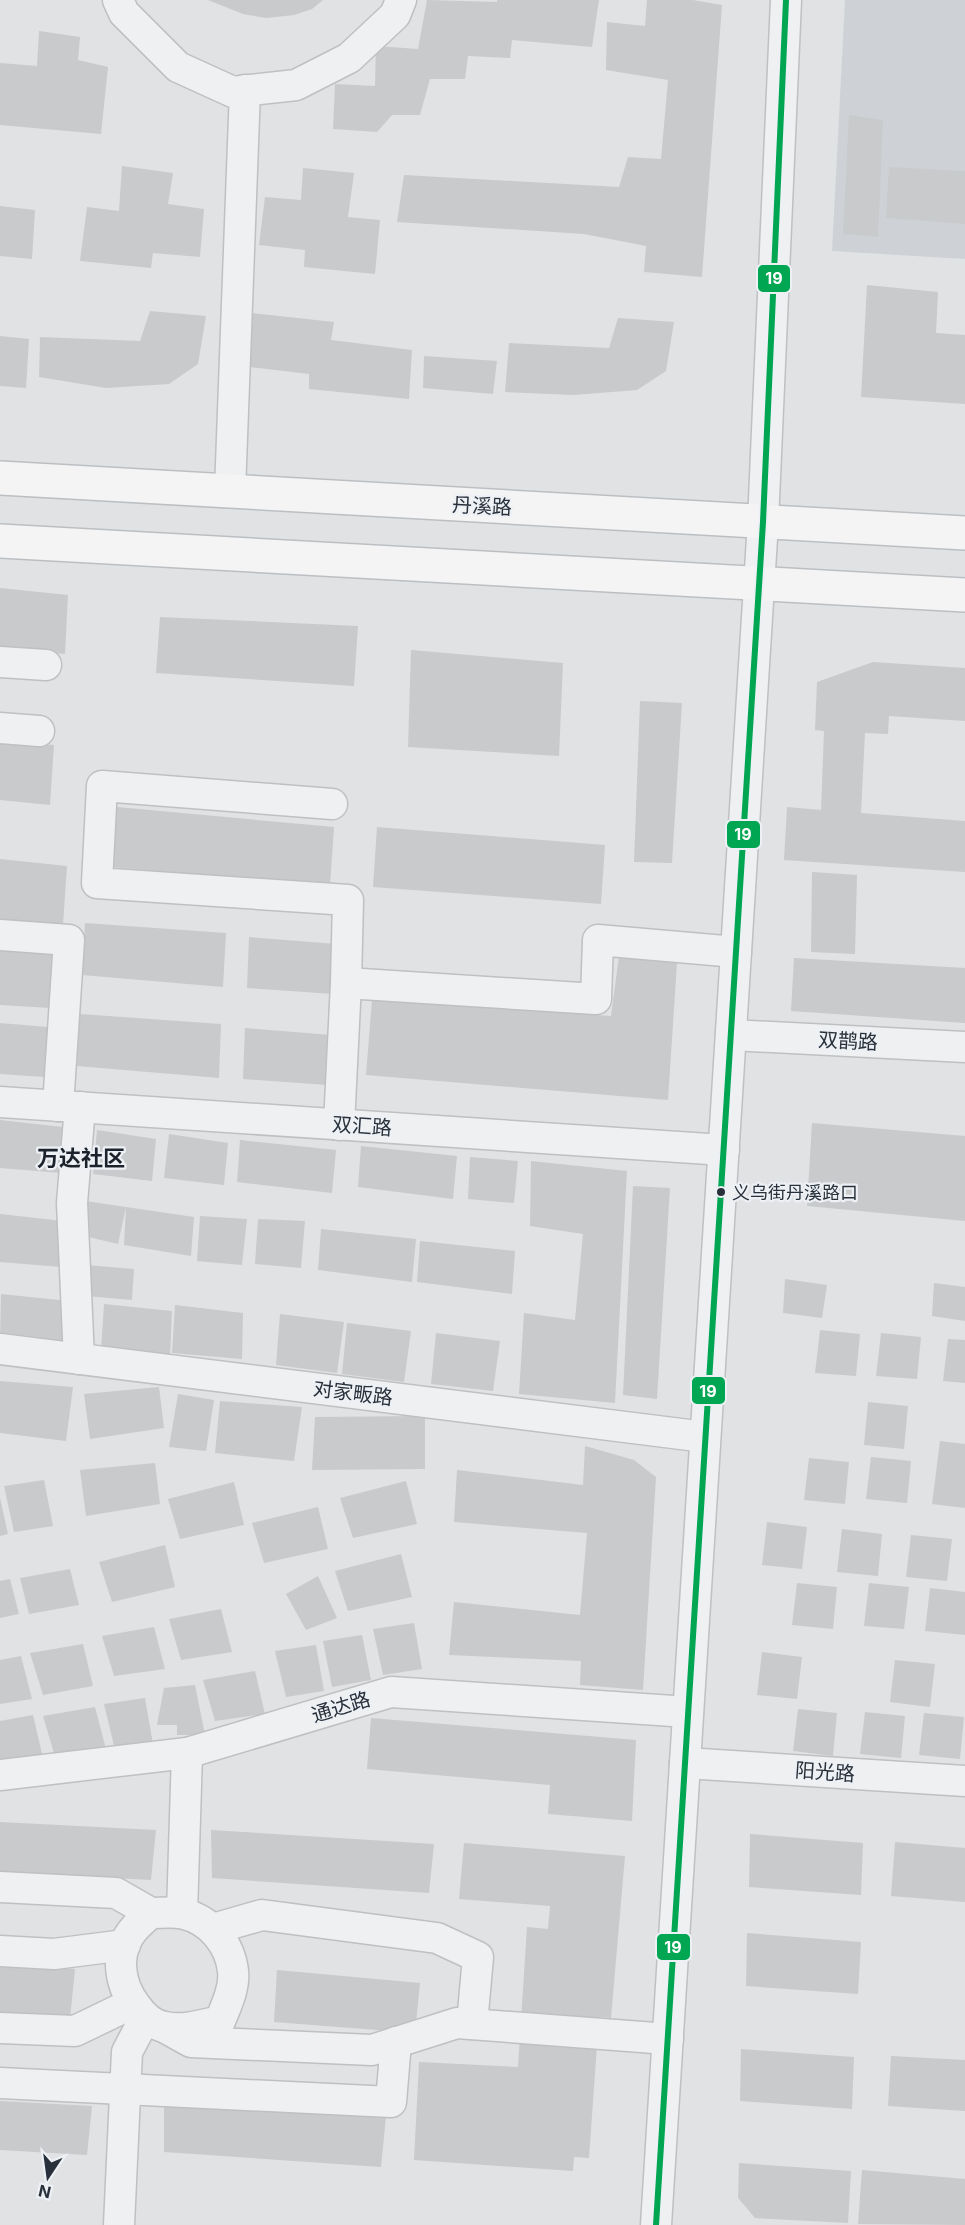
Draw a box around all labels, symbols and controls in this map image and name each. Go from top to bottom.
line badge: 19 [757,264,791,293]
text: 19 [765,268,783,288]
street label: 丹溪路 [451,492,513,520]
line badge: 19 [726,820,761,849]
text: 19 [734,824,752,844]
street label: 双鹊路 [817,1027,879,1055]
street label: 双汇路 [331,1112,393,1140]
district label: 万达社区 [37,1145,125,1171]
place label: 义乌街丹溪路口 [732,1182,858,1203]
marker: 义乌街丹溪路口 [715,1186,727,1198]
street label: 对家畈路 [312,1376,394,1410]
line badge: 19 [691,1376,726,1405]
text: 19 [699,1381,717,1401]
street label: 通达路 [309,1687,373,1727]
street label: 阳光路 [794,1758,856,1786]
line badge: 19 [656,1933,691,1961]
text: 19 [664,1937,682,1957]
north arrow [18,2147,78,2207]
text: N [36,2180,53,2203]

